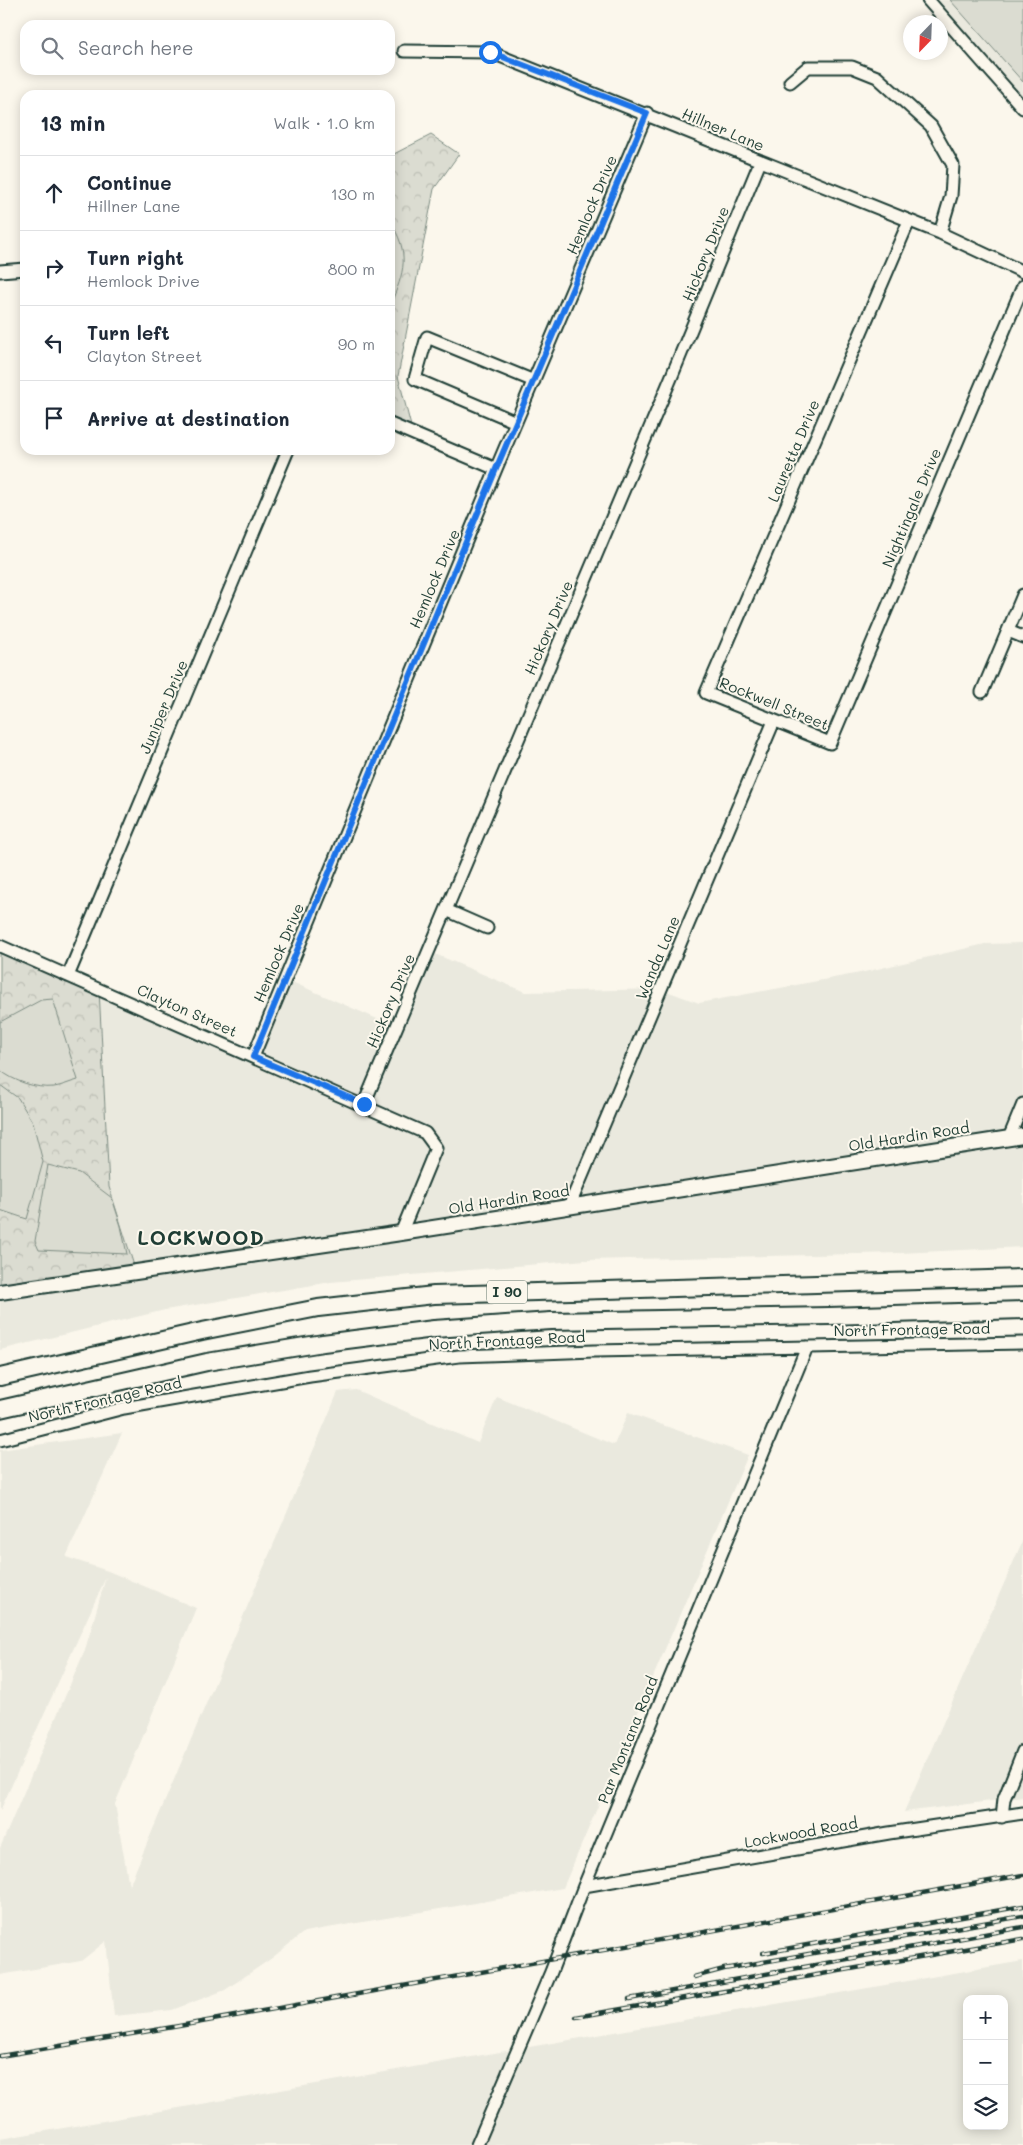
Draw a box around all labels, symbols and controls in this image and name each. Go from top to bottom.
north arrow [903,15,948,60]
search box [20,20,395,75]
icon: search [38,34,66,62]
text: Search here [78,35,194,60]
route start [479,41,502,64]
street label: Hillner Lane [679,103,768,155]
text: 13 min [40,109,105,136]
text: Walk · 1.0 km [273,112,375,133]
street label: Hemlock Drive [561,152,621,257]
text: Continue [87,170,172,195]
icon: ahead [40,179,68,207]
text: 130 m [331,183,375,204]
text: Hillner Lane [87,195,180,216]
street label: Hickory Drive [677,203,733,304]
text: Turn right [87,245,184,270]
icon: right [40,254,68,282]
text: 800 m [328,258,375,279]
text: Hemlock Drive [87,270,200,291]
text: Turn left [87,320,170,345]
icon: left [40,329,68,357]
text: 90 m [338,333,375,354]
text: Clayton Street [87,345,202,366]
street label: Lauretta Drive [763,396,824,505]
icon: arrive [40,404,68,432]
text: Arrive at destination [87,406,290,431]
street label: Nightingale Drive [877,445,945,570]
street label: Hemlock Drive [404,526,464,631]
street label: Hickory Drive [519,577,577,678]
street label: Juniper Drive [134,657,192,756]
street label: Rockwell Street [717,672,832,734]
street label: Hemlock Drive [248,900,308,1005]
street label: Wanda Lane [630,913,684,1003]
street label: Hickory Drive [361,950,419,1051]
street label: Clayton Street [134,979,241,1041]
route end [353,1093,376,1116]
street label: Old Hardin Road [847,1117,971,1155]
street label: Old Hardin Road [447,1180,571,1218]
district label: LOCKWOOD [137,1224,265,1250]
road number: I 90 [487,1280,527,1304]
street label: North Frontage Road [834,1318,990,1340]
street label: North Frontage Road [428,1326,586,1354]
street label: North Frontage Road [26,1372,183,1426]
street label: Par Montana Road [592,1673,662,1806]
street label: Lockwood Road [743,1812,859,1852]
map controls [963,1995,1008,2130]
button: + [963,1995,1008,2040]
button: − [963,2040,1008,2085]
button: layers [963,2085,1008,2130]

